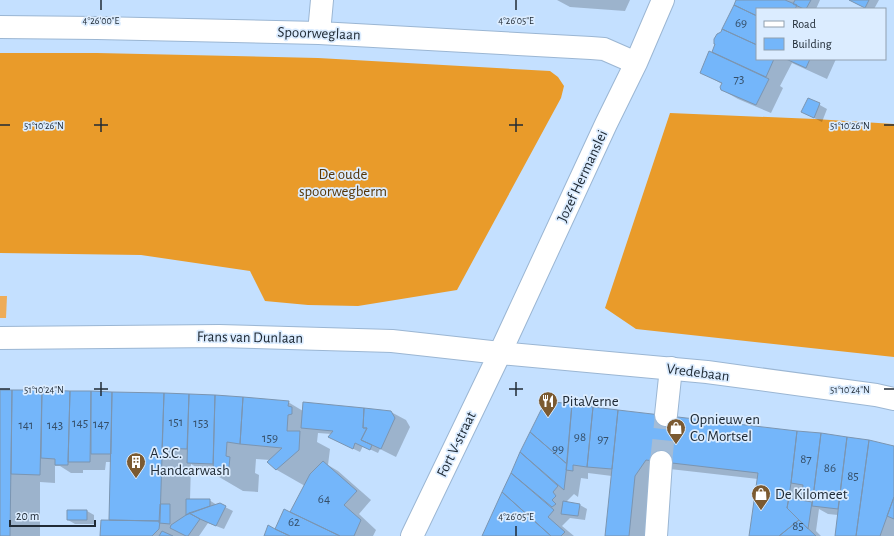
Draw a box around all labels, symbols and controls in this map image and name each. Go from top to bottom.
legend [756,8,886,60]
text: 4°26'00"E [83,16,120,26]
text: 4°26'05"E [498,16,534,26]
house number: 69 [735,17,747,30]
text: Road [792,18,816,30]
street label: Spoorweglaan [277,25,361,42]
text: Building [792,38,832,50]
house number: 73 [734,73,744,86]
text: 51°10'26"N [24,121,64,131]
text: 51°10'26"N [830,121,870,131]
street label: Jozef Hermanslei [555,128,610,224]
park label: De oude spoorwegberm [299,167,387,199]
street label: Frans van Dunlaan [197,329,303,346]
street label: Vredebaan [666,361,730,384]
text: 51°10'24"N [24,385,64,395]
text: 51°10'24"N [830,385,870,395]
restaurant icon: PitaVerne [537,390,559,418]
place label: PitaVerne [562,394,619,409]
street label: Fort V-straat [434,409,479,479]
place label: Opnieuw en Co Mortsel [690,412,760,444]
house number: 151 [169,416,183,429]
house number: 145 [72,417,88,430]
house number: 153 [193,417,209,430]
shop icon: Opnieuw en Co Mortsel [665,417,687,445]
house number: 147 [93,418,110,431]
house number: 141 [18,419,34,432]
house number: 143 [47,419,63,432]
house number: 98 [574,431,586,444]
house number: 159 [262,432,278,445]
house number: 97 [597,433,609,446]
house number: 99 [552,443,564,456]
place label: A.S.C. Handcarwash [150,446,230,478]
building icon: A.S.C. Handcarwash [125,451,147,479]
house number: 87 [800,453,812,466]
house number: 86 [824,462,836,475]
house number: 85 [847,470,859,483]
shop icon: De Kilomeet [750,483,772,511]
place label: De Kilomeet [775,487,848,502]
house number: 64 [318,493,330,506]
scale bar [10,502,95,528]
text: 20 m [16,510,39,522]
text: 4°26'05"E [498,512,534,522]
house number: 62 [288,516,300,529]
house number: 85 [792,520,804,533]

